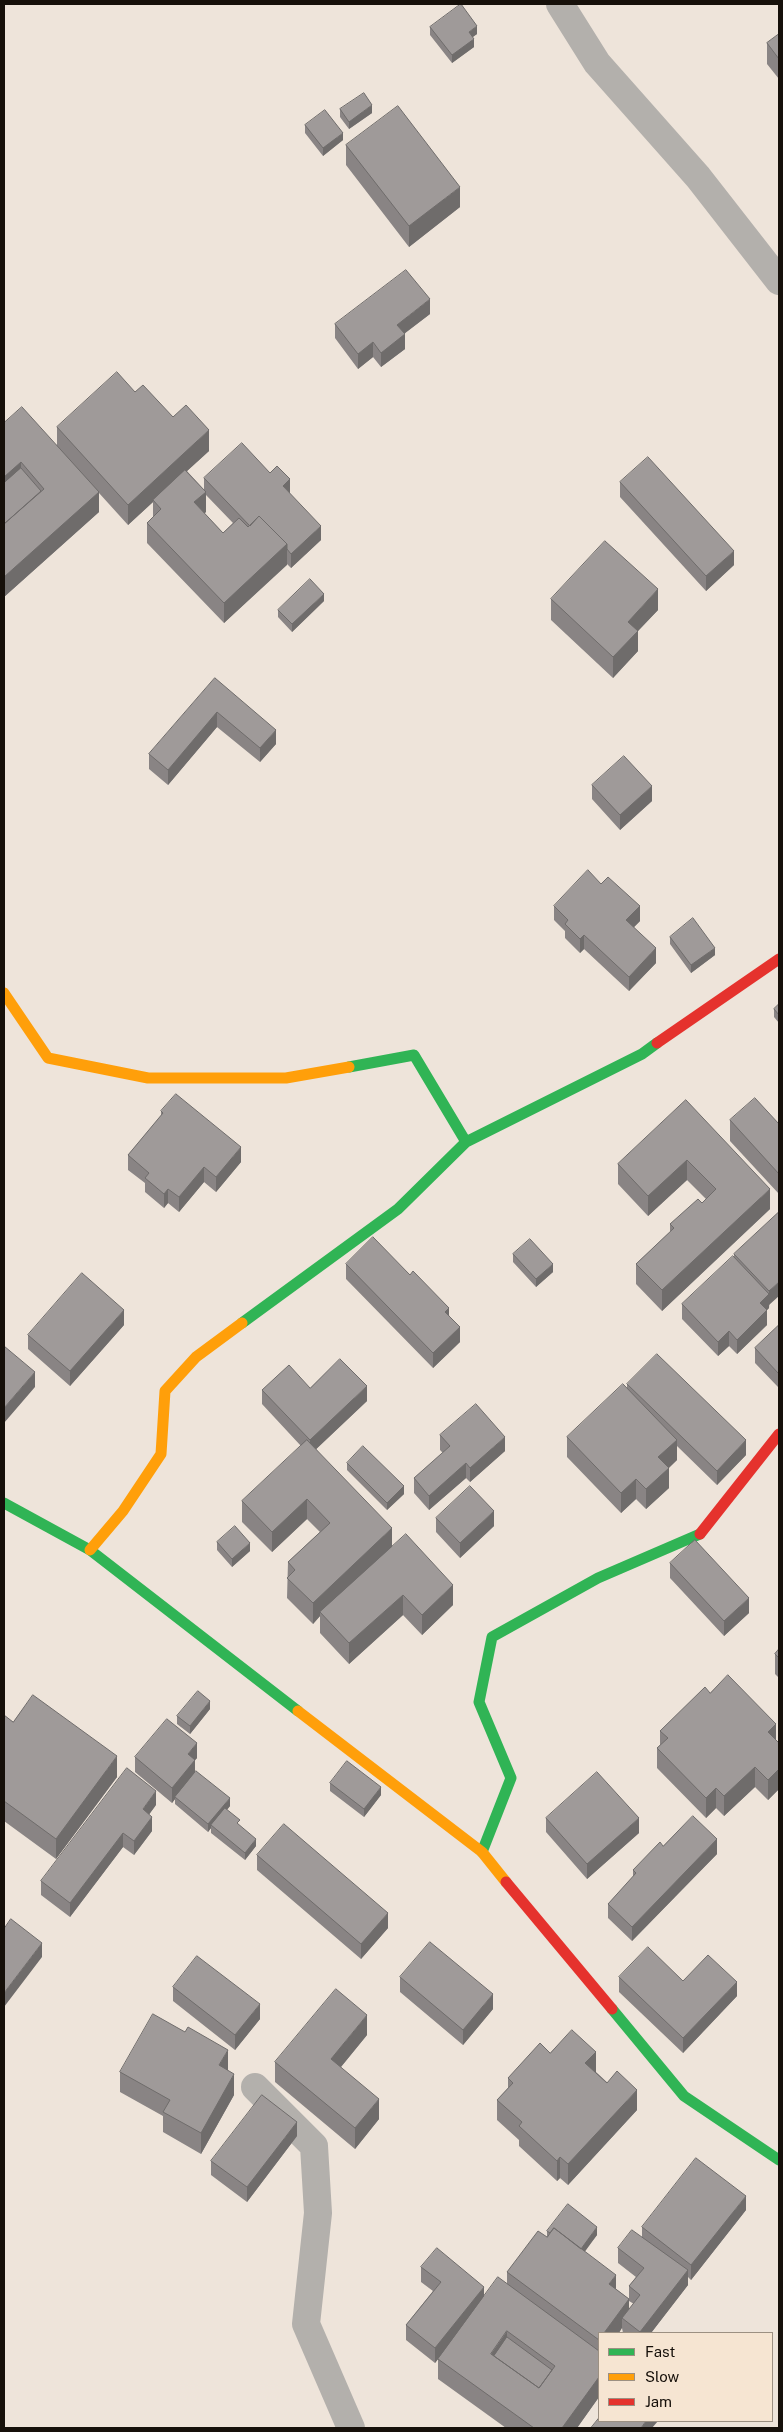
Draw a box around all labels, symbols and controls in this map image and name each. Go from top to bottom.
legend [598,2332,773,2422]
text: Fast [645,2343,675,2360]
text: Slow [645,2368,679,2385]
text: Jam [645,2393,672,2410]

